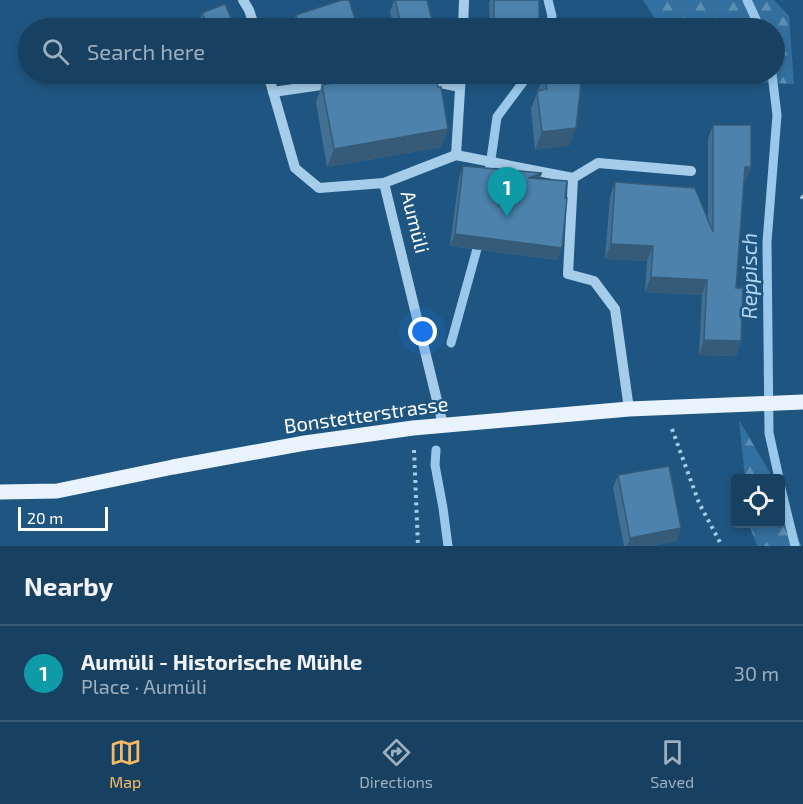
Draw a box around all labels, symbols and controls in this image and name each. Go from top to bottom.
search box [18,18,785,84]
icon: search [39,35,72,68]
text: Search here [87,38,205,64]
pin: 1 [488,168,526,217]
street label: Aumüli [397,188,435,256]
water label: Reppisch [736,233,761,319]
your location [408,317,437,346]
street label: Bonstetterstrasse [282,391,450,437]
map controls [731,474,785,528]
button: locate [731,474,785,528]
scale bar [18,504,108,532]
text: 20 m [27,508,63,527]
text: Nearby [24,570,113,601]
text: Aumüli - Historische Mühle [81,648,362,674]
text: 1 [39,661,48,685]
text: 30 m [734,661,779,685]
text: Place · Aumüli [81,674,207,698]
tab: Map [109,736,142,791]
tab: Directions [359,736,433,791]
tab: Saved [650,736,694,791]

